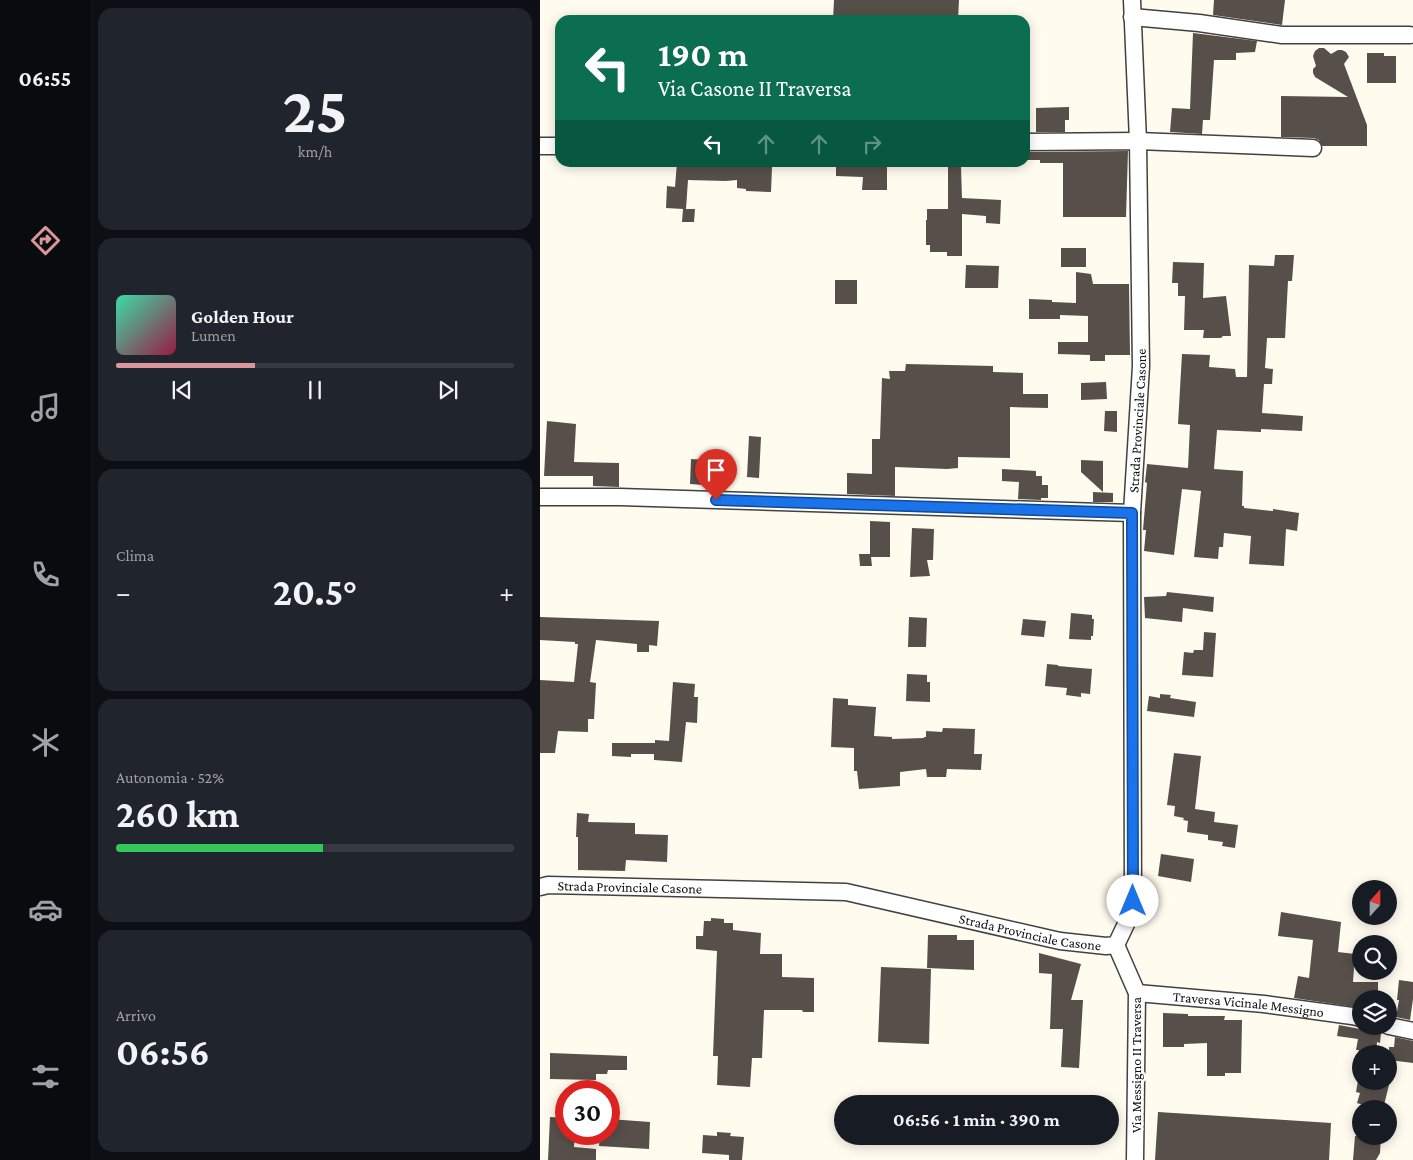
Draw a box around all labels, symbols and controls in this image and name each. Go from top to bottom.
icon: left [575,35,640,100]
text: 190 m [658,35,748,74]
text: 06:55 [19,66,71,91]
text: 25 [283,74,348,146]
text: Via Casone II Traversa [658,76,851,101]
icon: left [699,130,727,158]
icon: ahead [752,130,780,158]
icon: ahead [805,130,833,158]
icon: right [858,130,886,158]
text: km/h [298,143,332,160]
icon: directions [28,223,63,258]
text: Golden Hour [191,306,294,327]
text: Lumen [191,327,236,344]
street label: Strada Provinciale Casone [1125,348,1149,493]
icon: previous [168,376,196,404]
icon: pause [301,376,329,404]
icon: next [434,376,462,404]
icon: music [28,390,63,425]
pin [695,449,737,500]
icon: arrive [702,456,730,484]
text: Clima [116,547,154,564]
icon: phone [28,557,63,592]
text: 20.5° [273,571,357,613]
text: − [116,577,131,608]
text: + [499,577,514,608]
icon: climate [28,725,63,760]
text: Autonomia · 52% [116,769,224,786]
text: 260 km [116,793,239,835]
position arrow [1106,874,1158,926]
street label: Strada Provinciale Casone [557,877,702,897]
north arrow [1352,880,1398,925]
map controls [1352,880,1397,1145]
icon: car [28,892,63,927]
street label: Strada Provinciale Casone [958,910,1102,953]
button: search [1352,935,1397,980]
street label: Traversa Vicinale Messigno [1172,988,1325,1020]
button: layers [1352,990,1397,1035]
street label: Via Messigno II Traversa [1128,996,1144,1133]
text: Arrivo [116,1007,156,1024]
text: 06:56 [116,1031,210,1073]
button: + [1352,1045,1397,1090]
icon: filters [28,1059,63,1094]
speed limit sign: 30 [555,1080,620,1145]
button: − [1352,1100,1397,1145]
text: 06:56 · 1 min · 390 m [893,1109,1060,1130]

